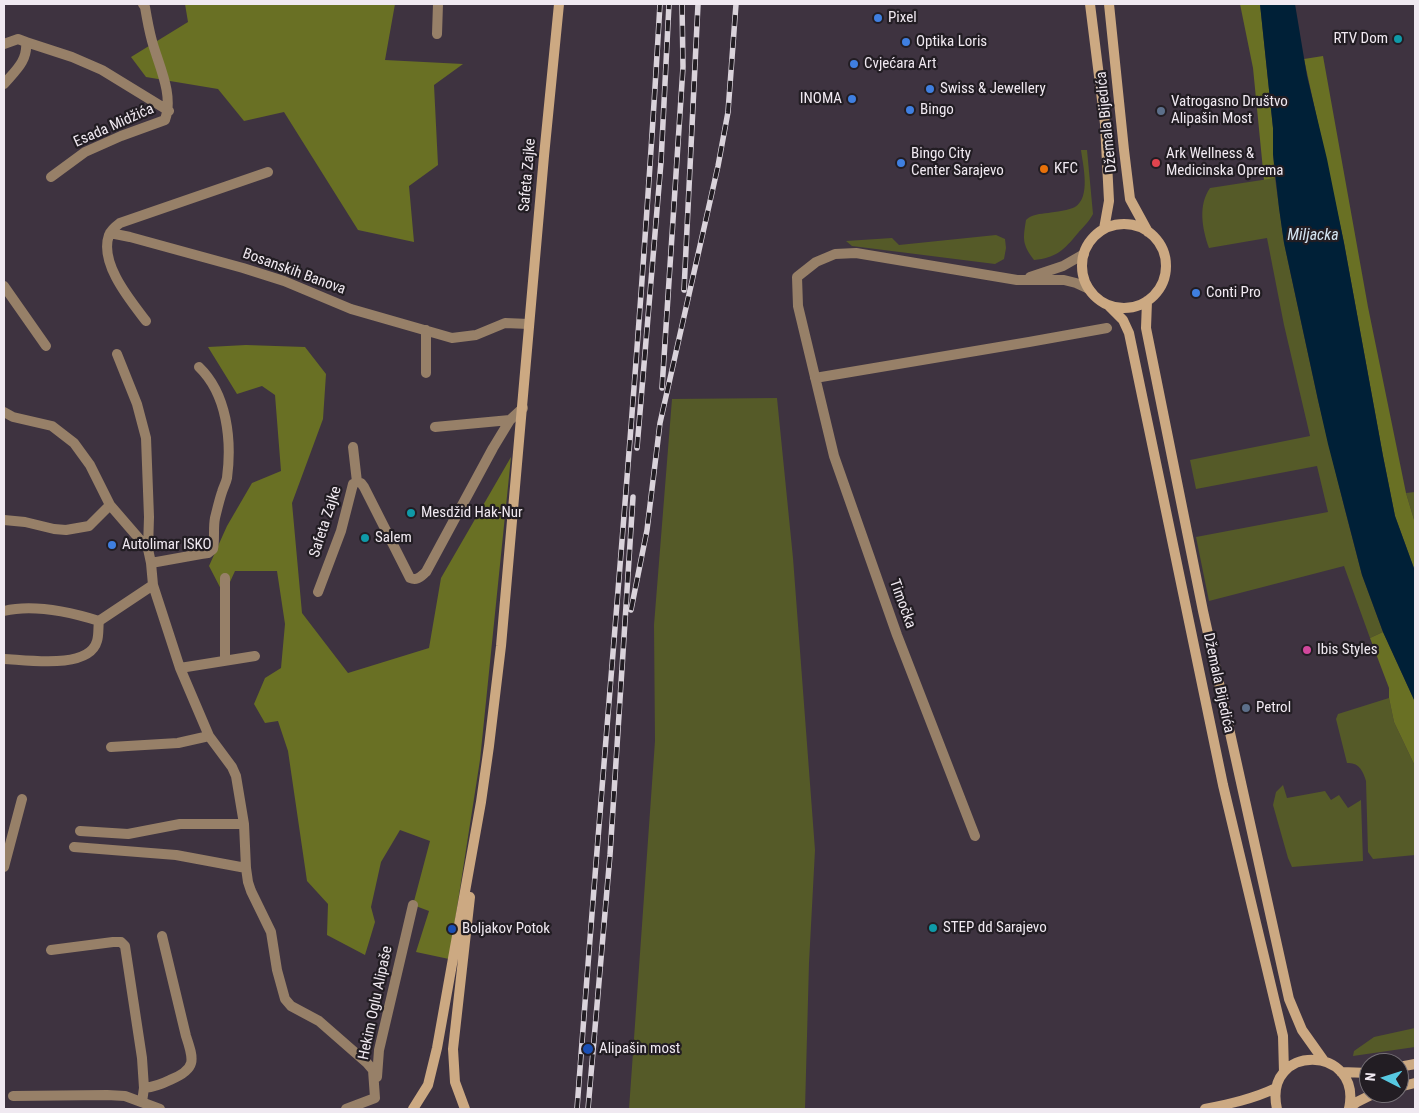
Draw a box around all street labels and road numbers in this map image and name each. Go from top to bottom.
street label: Džemala Bijedića [1093,71,1121,173]
street label: Esada Midžića [71,100,157,152]
street label: Safeta Zajke [516,138,540,212]
street label: Bosanskih Banova [240,245,348,299]
street label: Safeta Zajke [306,484,346,560]
street label: Timočka [885,577,919,631]
street label: Džemala Bijedića [1199,631,1237,735]
street label: Hekim Oglu Alipaše [355,944,397,1062]

